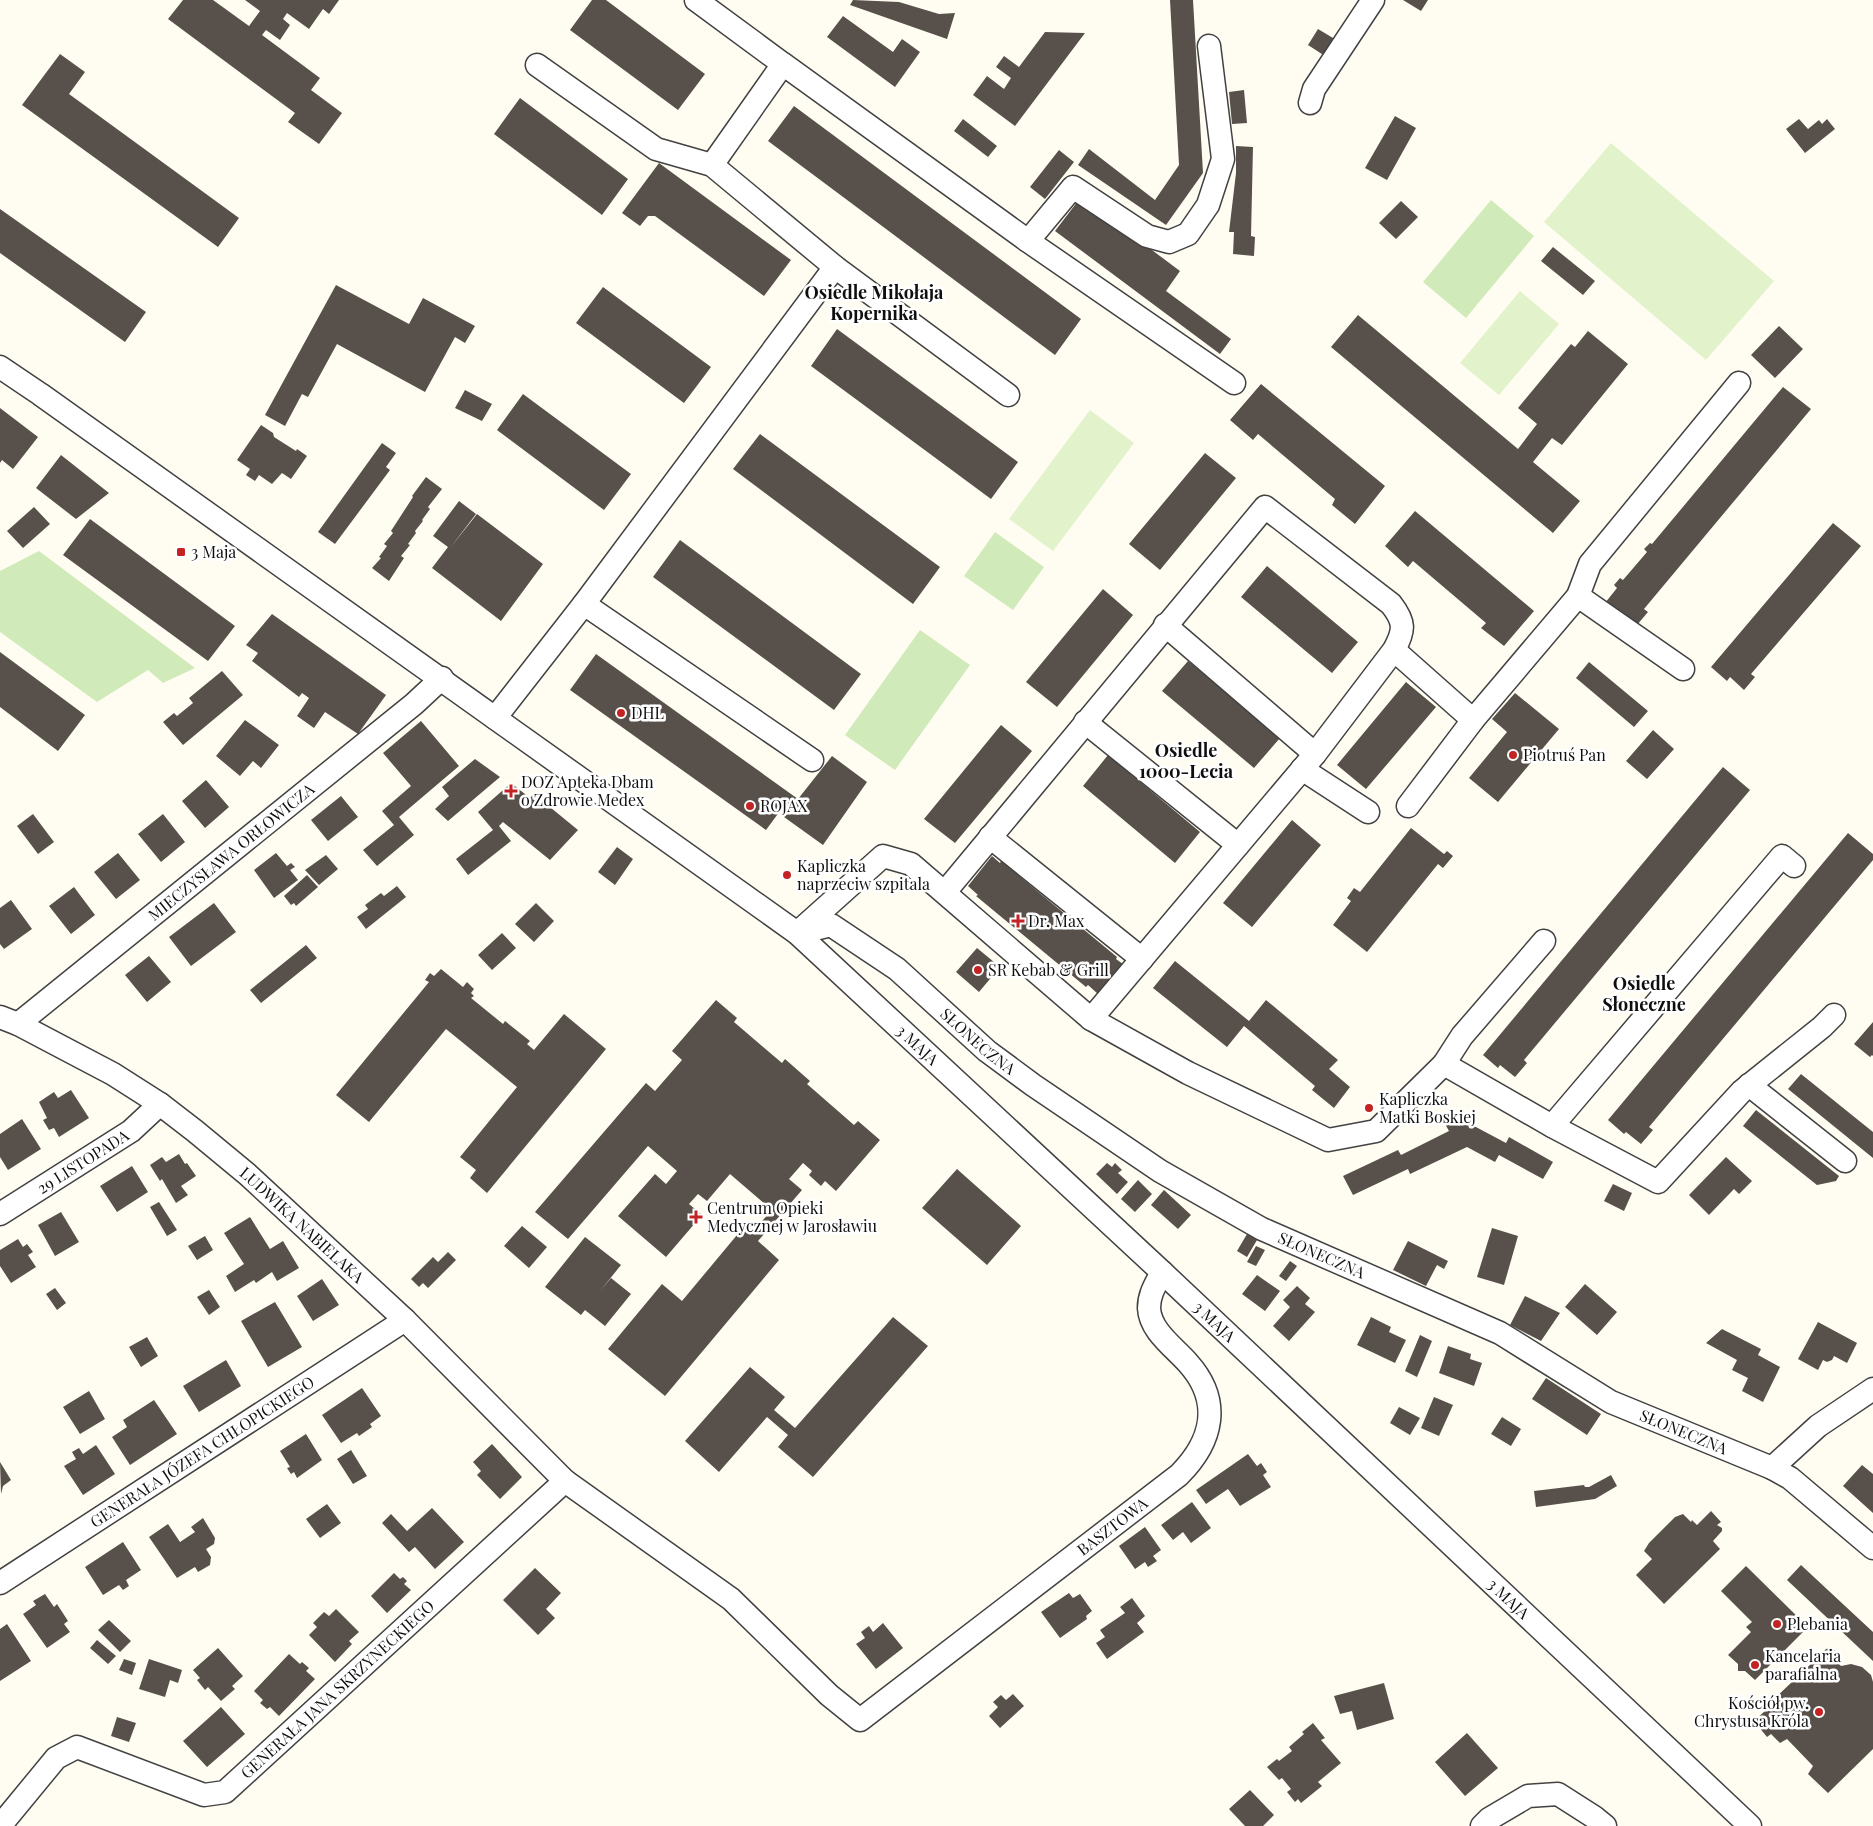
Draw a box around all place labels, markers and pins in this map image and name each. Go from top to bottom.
place label: 3 Maja [191,541,236,562]
marker: 3 Maja [175,546,187,558]
place label: DHL [631,702,664,723]
marker: DHL [615,707,627,719]
place label: Piotruś Pan [1523,744,1606,765]
marker: Piotruś Pan [1507,749,1519,761]
place label: DOZ Apteka Dbam o Zdrowie Medex [521,771,654,810]
marker: DOZ Apteka Dbam o Zdrowie Medex [505,785,517,797]
place label: ROJAX [760,795,808,816]
marker: ROJAX [744,800,756,812]
place label: Kapliczka naprzeciw szpitala [797,855,930,894]
marker: Kapliczka naprzeciw szpitala [781,869,793,881]
place label: Dr. Max [1028,910,1085,931]
marker: Dr. Max [1012,915,1024,927]
place label: SR Kebab & Grill [988,959,1109,980]
marker: SR Kebab & Grill [972,964,984,976]
place label: Kapliczka Matki Boskiej [1379,1088,1476,1127]
marker: Kapliczka Matki Boskiej [1363,1102,1375,1114]
place label: Centrum Opieki Medycznej w Jarosławiu [707,1197,877,1236]
marker: Centrum Opieki Medycznej w Jarosławiu [689,1210,703,1224]
place label: Plebania [1787,1613,1848,1634]
marker: Plebania [1771,1618,1783,1630]
place label: Kancelaria parafialna [1765,1645,1841,1684]
marker: Kancelaria parafialna [1749,1659,1761,1671]
place label: Kościół pw. Chrystusa Króla [1694,1692,1809,1731]
marker: Kościół pw. Chrystusa Króla [1813,1706,1825,1718]

